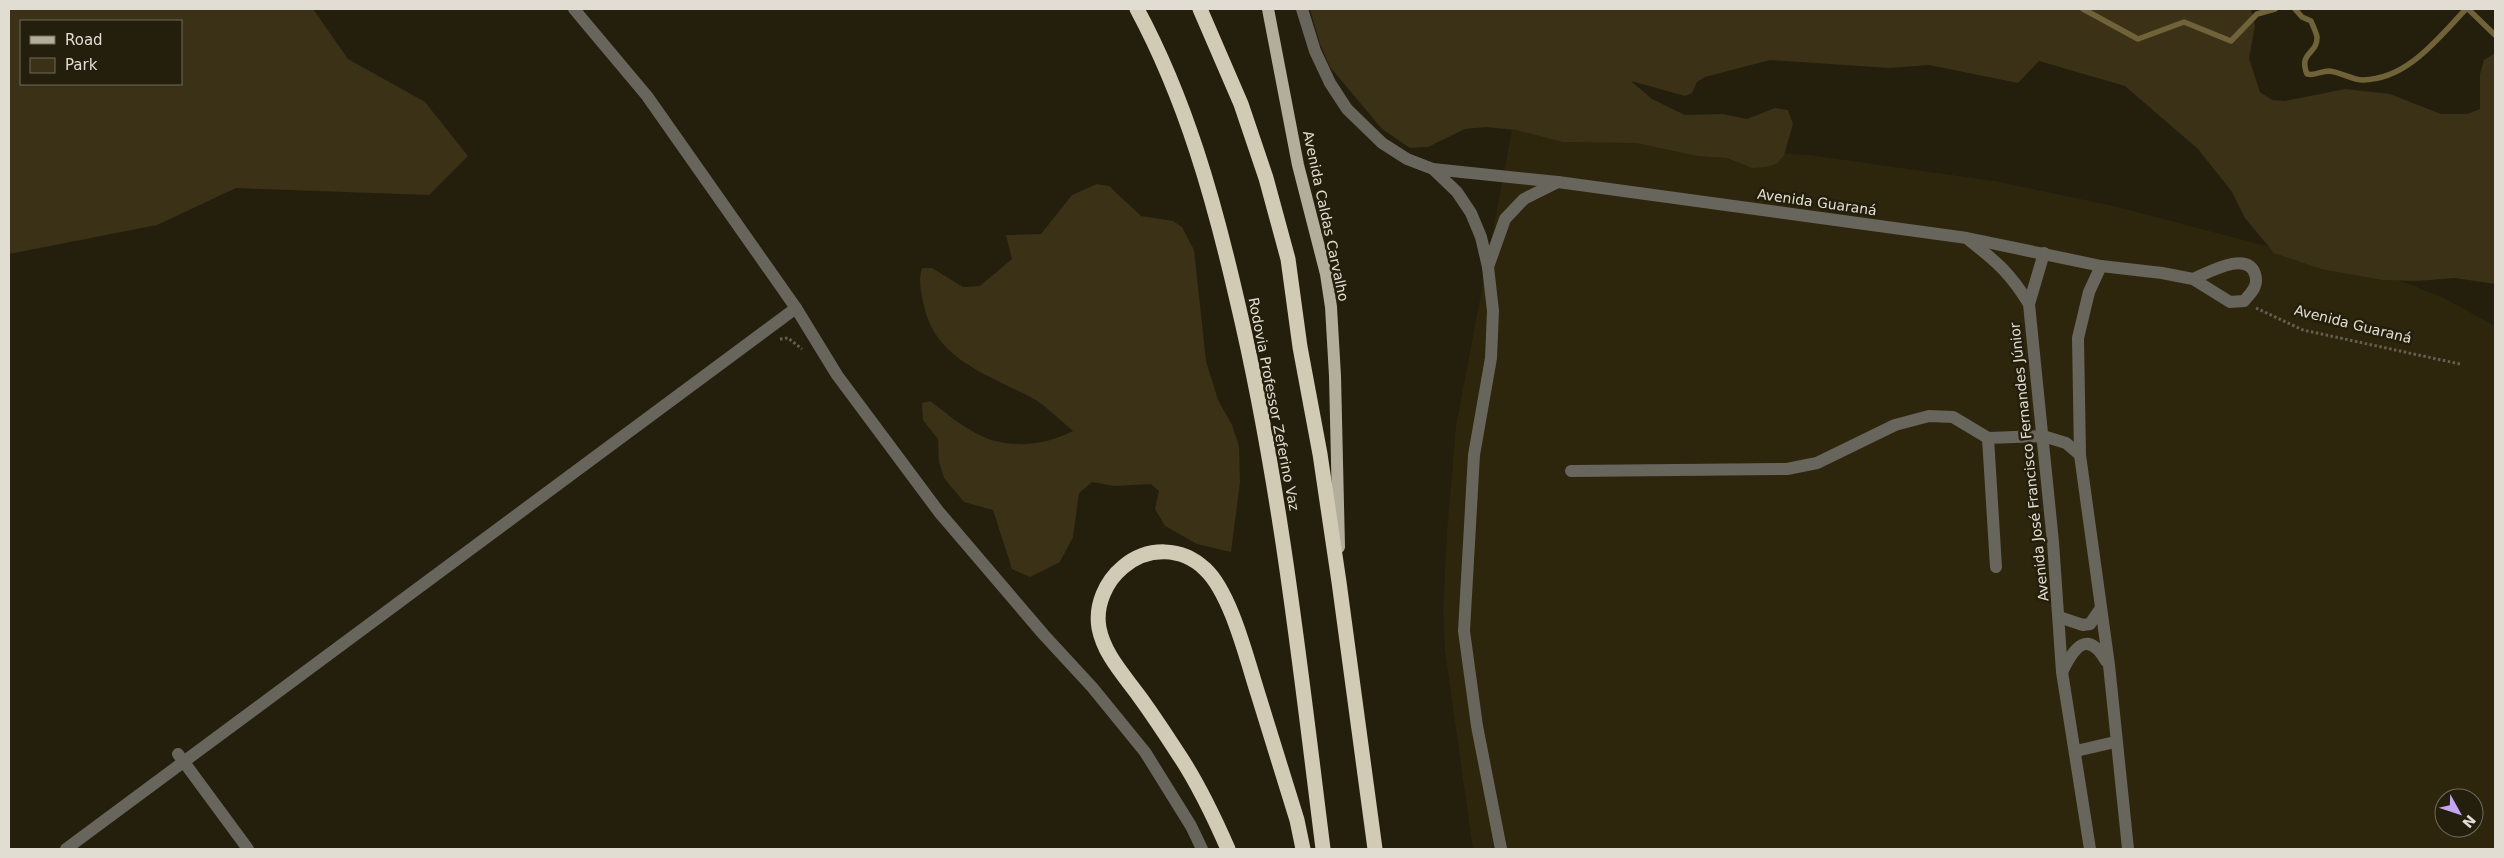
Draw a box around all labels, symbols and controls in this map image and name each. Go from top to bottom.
legend [20,20,182,85]
text: Road [65,31,103,49]
text: Park [65,56,98,74]
street label: Avenida Caldas Carvalho [1300,129,1352,303]
street label: Avenida Guaraná [1756,186,1878,218]
street label: Rodovia Professor Zeferino Vaz [1245,296,1303,512]
street label: Avenida Guaraná [2293,302,2413,346]
street label: Avenida José Francisco Fernandes Júnior [2006,322,2052,602]
north arrow [2434,788,2484,838]
text: N [2459,812,2479,831]

